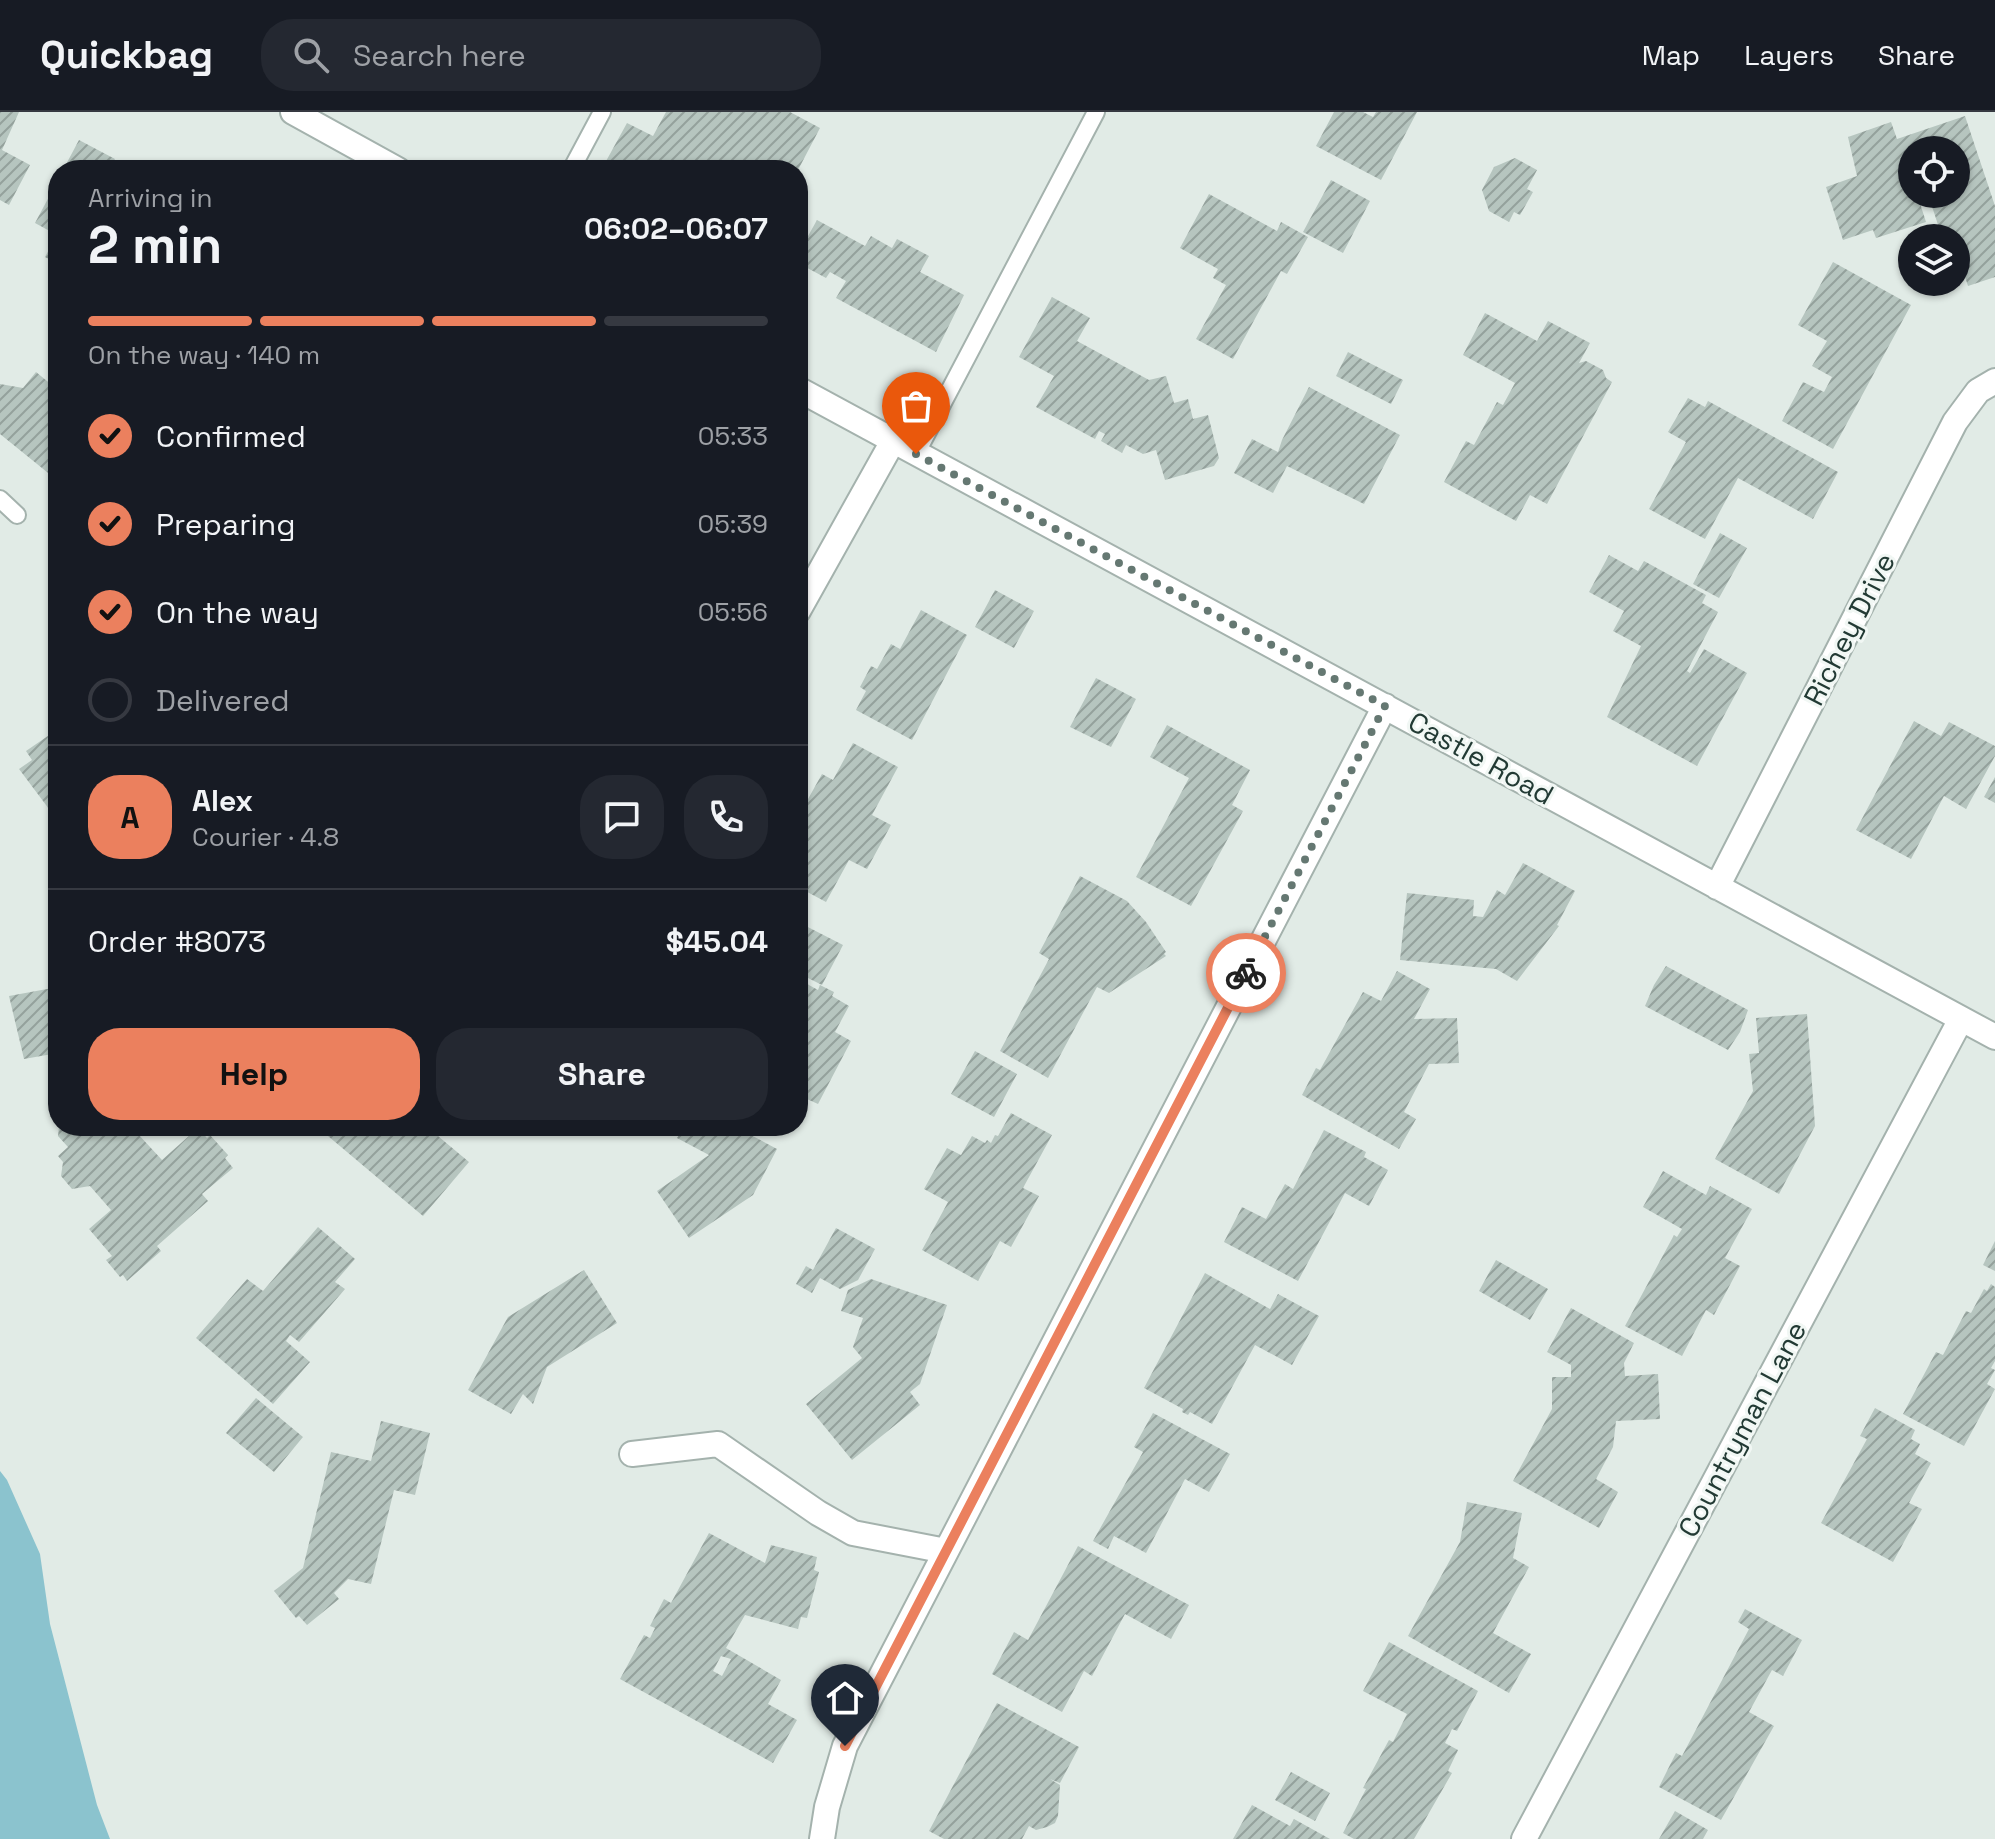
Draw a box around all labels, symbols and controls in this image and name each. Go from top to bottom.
search box [261,19,821,91]
text: Quickbag [40,31,213,79]
icon: search [289,33,333,77]
text: Search here [353,36,526,75]
text: Map [1642,37,1700,73]
text: Layers [1744,37,1834,73]
text: Share [1878,37,1955,73]
map controls [1898,136,1970,296]
button: locate [1898,136,1970,208]
text: Arriving in [88,181,212,215]
text: 06:02–06:07 [584,209,768,248]
text: 2 min [88,212,222,278]
button: layers [1898,224,1970,296]
text: On the way · 140 m [88,338,320,372]
pin [882,372,950,454]
icon: bag [894,384,938,428]
icon: check [88,414,132,458]
text: Confirmed [156,417,306,456]
text: 05:33 [698,419,768,453]
icon: check [88,502,132,546]
text: Preparing [156,505,295,544]
text: 05:39 [698,507,768,541]
street label: Richey Drive [1795,547,1903,711]
icon: check [88,590,132,634]
text: On the way [156,593,319,632]
text: 05:56 [698,595,768,629]
text: Delivered [156,681,290,720]
street label: Castle Road [1402,703,1560,813]
button: chat [580,775,664,859]
button: phone [684,775,768,859]
text: Alex [192,781,253,820]
text: A [120,798,140,837]
text: Courier · 4.8 [192,820,339,854]
text: Order #8073 [88,922,266,961]
text: $45.04 [666,922,768,961]
courier [1206,933,1286,1013]
icon: bike [1224,951,1268,995]
button: Help [88,1028,420,1120]
button: Share [436,1028,768,1120]
street label: Countryman Lane [1670,1315,1814,1543]
pin [811,1664,879,1746]
icon: home [823,1676,867,1720]

